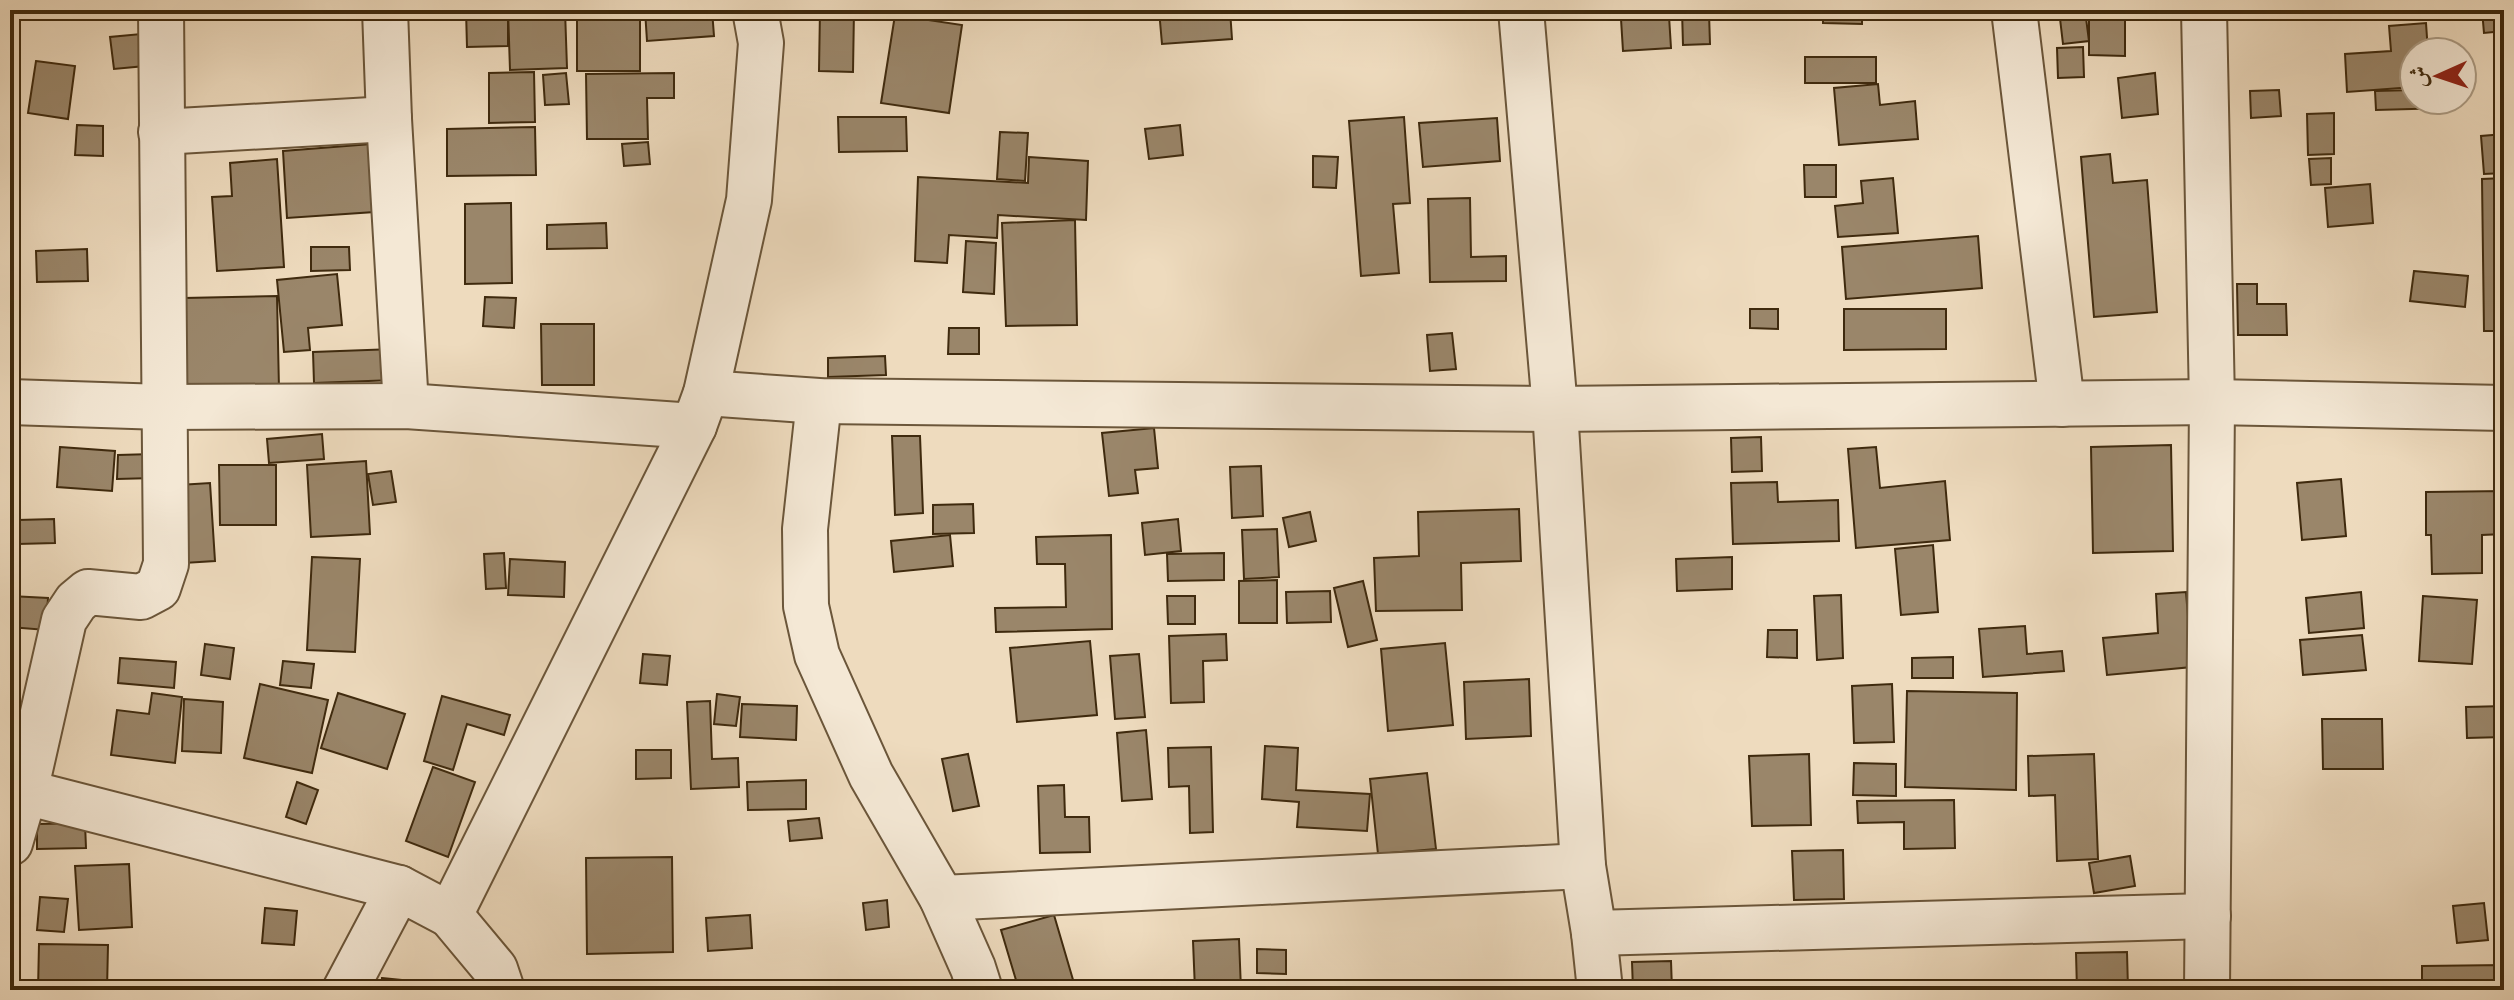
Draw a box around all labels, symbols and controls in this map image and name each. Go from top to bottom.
north arrow [2398,36,2478,116]
text: ش [2404,65,2437,89]

